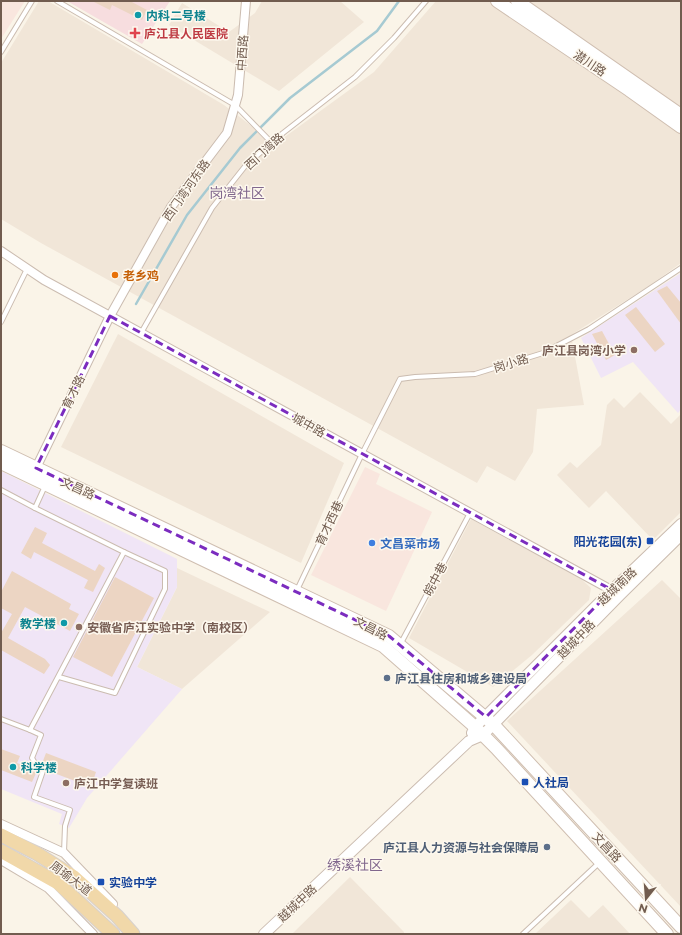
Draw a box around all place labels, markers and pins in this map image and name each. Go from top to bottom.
place label: 内科二号楼 [146,8,206,23]
marker: 内科二号楼 [133,10,143,20]
place label: 庐江县人民医院 [144,26,228,41]
marker: 庐江县人民医院 [129,27,141,39]
place label: 老乡鸡 [123,268,159,283]
marker: 老乡鸡 [110,270,120,280]
place label: 庐江县岗湾小学 [542,343,626,358]
marker: 庐江县岗湾小学 [629,345,639,355]
place label: 阳光花园(东) [573,534,642,549]
place label: 文昌菜市场 [380,536,440,551]
marker: 阳光花园(东) [645,536,655,546]
marker: 文昌菜市场 [367,538,377,548]
place label: 教学楼 [20,616,56,631]
marker: 教学楼 [59,618,69,628]
place label: 安徽省庐江实验中学（南校区） [87,620,255,635]
marker: 安徽省庐江实验中学（南校区） [74,622,84,632]
place label: 庐江县住房和城乡建设局 [395,671,527,686]
marker: 庐江县住房和城乡建设局 [382,673,392,683]
place label: 科学楼 [21,760,57,775]
marker: 科学楼 [8,762,18,772]
place label: 人社局 [533,775,569,790]
place label: 庐江中学复读班 [74,776,158,791]
marker: 人社局 [520,777,530,787]
marker: 庐江中学复读班 [61,778,71,788]
place label: 庐江县人力资源与社会保障局 [383,840,539,855]
marker: 庐江县人力资源与社会保障局 [542,842,552,852]
place label: 实验中学 [109,875,157,890]
marker: 实验中学 [96,877,106,887]

